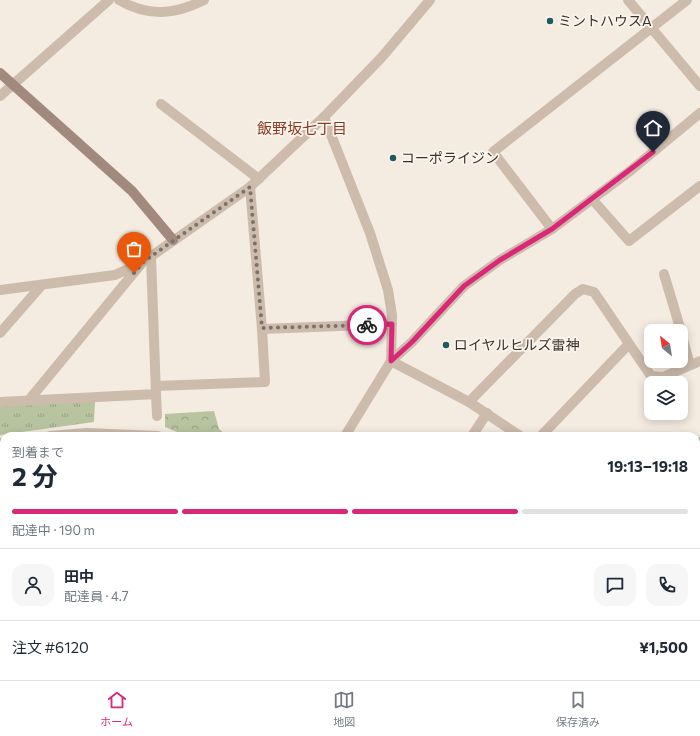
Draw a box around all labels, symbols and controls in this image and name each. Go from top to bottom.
place label: ミントハウスA [558,12,652,29]
marker: ミントハウスA [545,16,555,26]
pin [636,111,670,152]
icon: home [642,117,664,139]
district label: 飯野坂七丁目 [257,119,347,137]
place label: コーポライジン [401,149,499,166]
marker: コーポライジン [388,153,398,163]
pin [117,232,151,273]
icon: bag [123,238,145,260]
courier [347,305,387,345]
icon: bike [356,314,378,336]
north arrow [644,324,688,368]
map controls [644,324,688,420]
place label: ロイヤルヒルズ雷神 [454,336,580,353]
marker: ロイヤルヒルズ雷神 [441,340,451,350]
button: layers [644,376,688,420]
text: 到着まで [12,444,64,460]
text: 19:13–19:18 [607,457,688,475]
text: 2 分 [12,460,58,491]
text: 配達中 · 190 m [12,522,95,538]
button: person [12,564,54,606]
button: chat [594,564,636,606]
button: phone [646,564,688,606]
text: 田中 [64,567,94,585]
text: 配達員 · 4.7 [64,588,129,604]
text: 注文 #6120 [12,638,89,656]
text: ¥1,500 [639,638,688,656]
tab: ホーム [100,689,133,729]
tab: 地図 [333,689,355,729]
tab: 保存済み [556,689,600,729]

